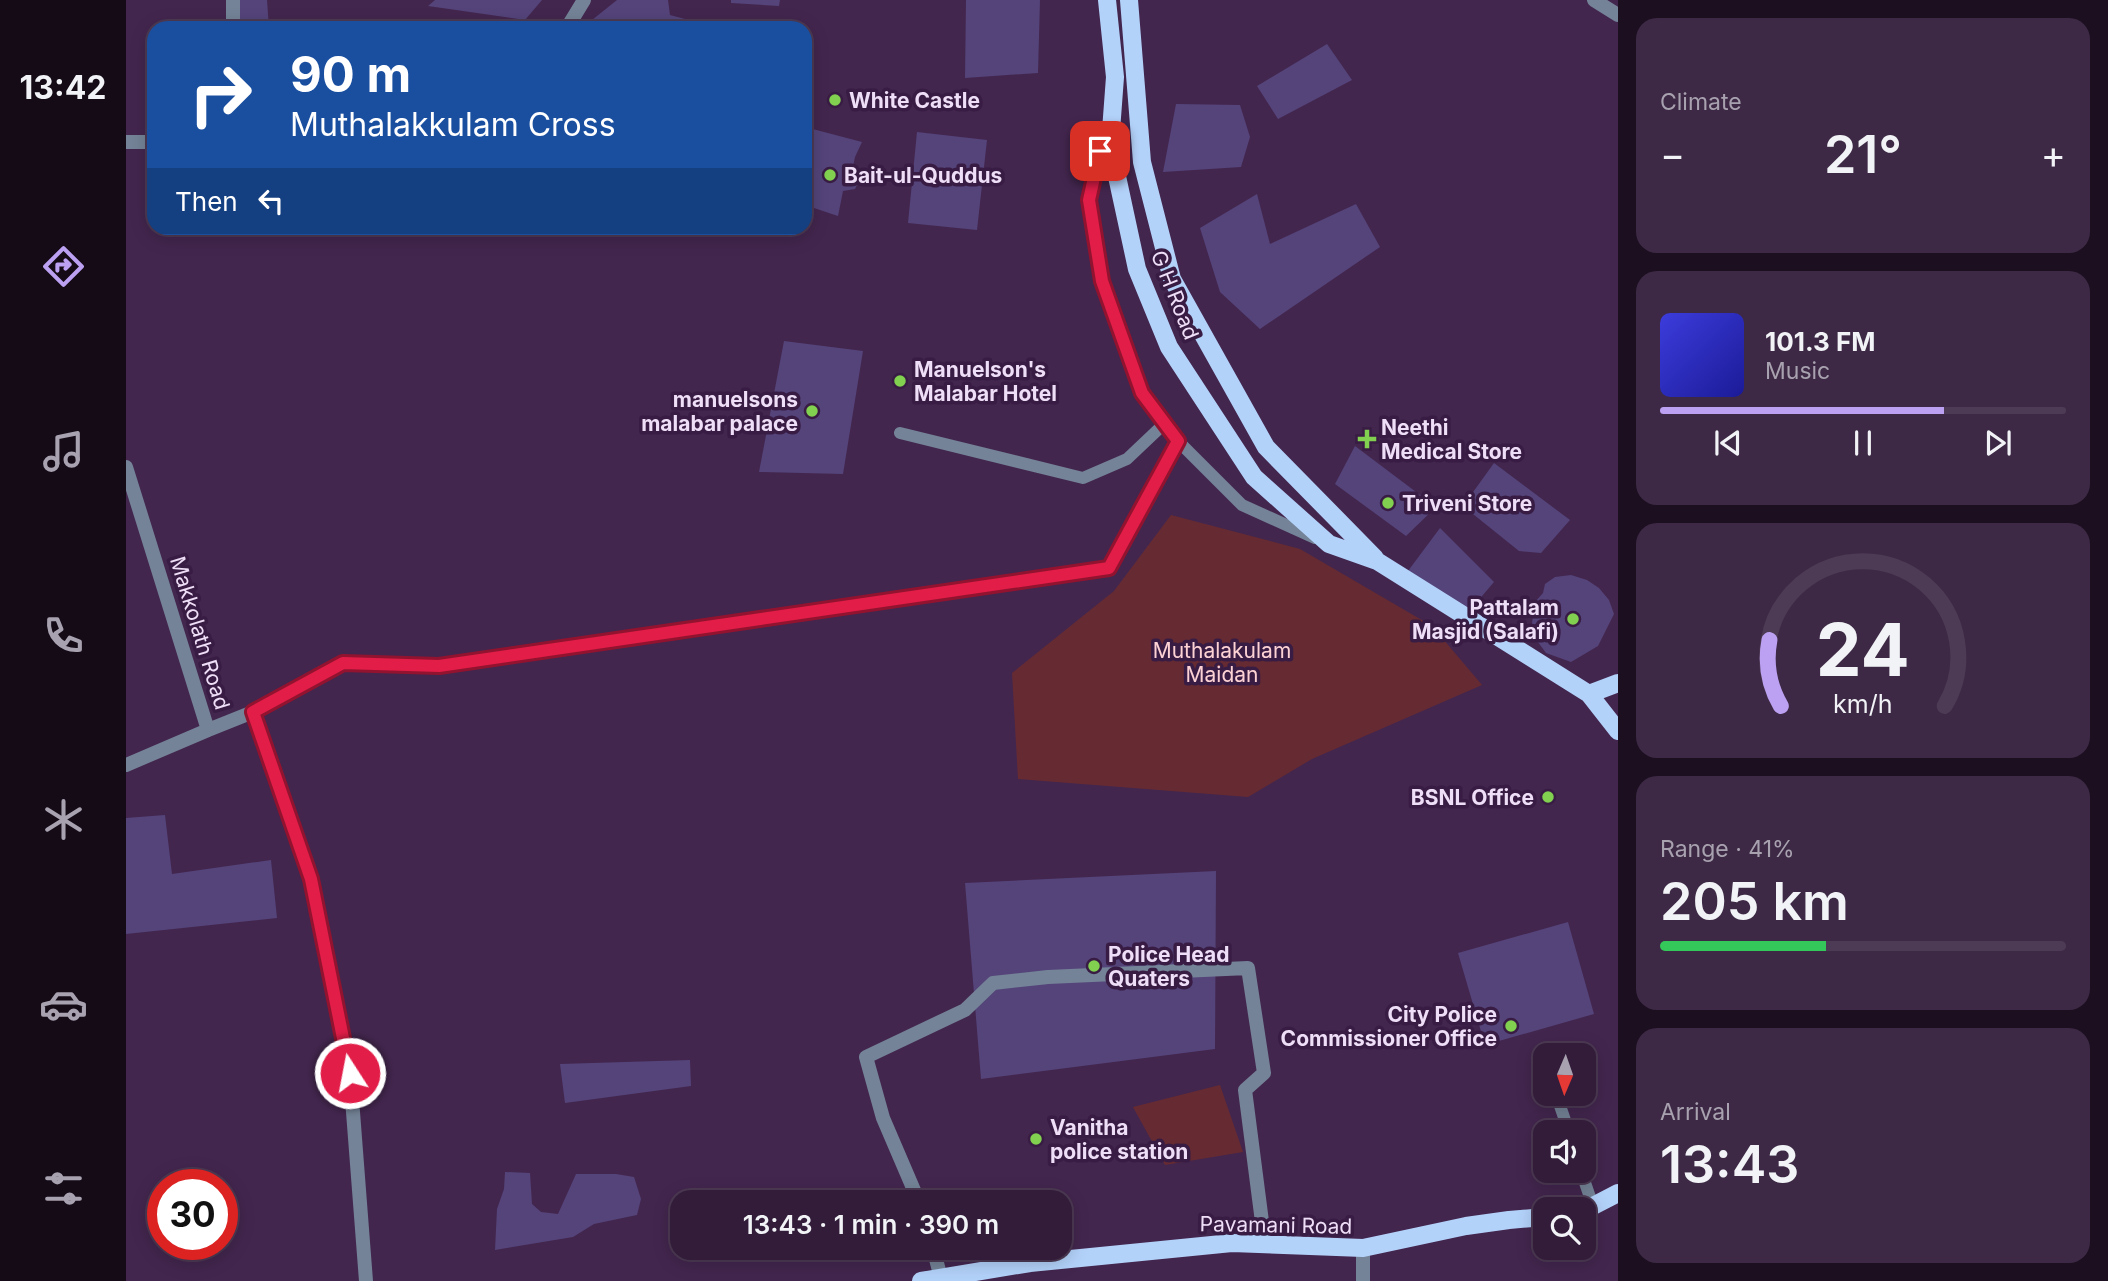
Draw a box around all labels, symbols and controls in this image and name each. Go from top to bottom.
text: 90 m [290,45,411,104]
icon: right [175,49,266,140]
text: 13:42 [20,68,106,107]
place label: White Castle [849,88,980,113]
text: Climate [1660,88,1742,116]
marker: White Castle [827,92,843,108]
text: Muthalakkulam Cross [290,105,616,144]
pin [1070,121,1130,181]
text: 21° [1824,123,1902,186]
text: − [1660,131,1685,177]
text: + [2041,131,2066,177]
icon: arrive [1081,132,1119,170]
place label: Bait-ul-Quddus [844,163,1002,188]
marker: Bait-ul-Quddus [822,167,838,183]
icon: left [252,182,290,220]
text: Then [175,186,238,217]
icon: directions [39,242,88,291]
street label: G H Road [1146,247,1204,343]
text: 101.3 FM [1765,326,1875,357]
place label: Manuelson's Malabar Hotel [914,357,1057,406]
text: Music [1765,357,1830,385]
marker: Manuelson's Malabar Hotel [892,373,908,389]
place label: manuelsons malabar palace [641,387,798,436]
marker: manuelsons malabar palace [804,403,820,419]
place label: Neethi Medical Store [1381,415,1522,464]
icon: previous [1709,424,1747,462]
icon: pause [1844,424,1882,462]
icon: next [1979,424,2017,462]
icon: music [39,427,88,476]
marker: Neethi Medical Store [1359,431,1375,447]
place label: Triveni Store [1402,491,1532,516]
marker: Triveni Store [1380,495,1396,511]
street label: Makkolath Road [165,553,235,713]
place label: Pattalam Masjid (Salafi) [1412,595,1559,644]
text: 24 [1816,606,1910,695]
icon: phone [39,611,88,660]
marker: Pattalam Masjid (Salafi) [1565,611,1581,627]
park label: Muthalakulam Maidan [1153,638,1291,687]
text: km/h [1833,689,1893,719]
place label: BSNL Office [1411,785,1534,810]
marker: BSNL Office [1540,789,1556,805]
icon: climate [39,795,88,844]
text: Range · 41% [1660,835,1795,863]
text: 205 km [1660,870,1849,933]
place label: Police Head Quaters [1108,942,1229,991]
marker: Police Head Quaters [1086,958,1102,974]
icon: car [39,980,88,1029]
place label: City Police Commissioner Office [1281,1002,1497,1051]
marker: City Police Commissioner Office [1503,1018,1519,1034]
position arrow [313,1036,387,1110]
north arrow [1533,1043,1596,1106]
map controls [1533,1043,1596,1260]
text: Arrival [1660,1098,1731,1126]
place label: Vanitha police station [1050,1115,1188,1164]
button: sound [1533,1120,1596,1183]
marker: Vanitha police station [1028,1131,1044,1147]
text: 13:43 [1660,1133,1799,1196]
icon: filters [39,1164,88,1213]
speed limit sign: 30 [147,1169,238,1260]
button: search [1533,1197,1596,1260]
text: 13:43 · 1 min · 390 m [743,1209,999,1240]
street label: Pavamani Road [1199,1211,1353,1239]

